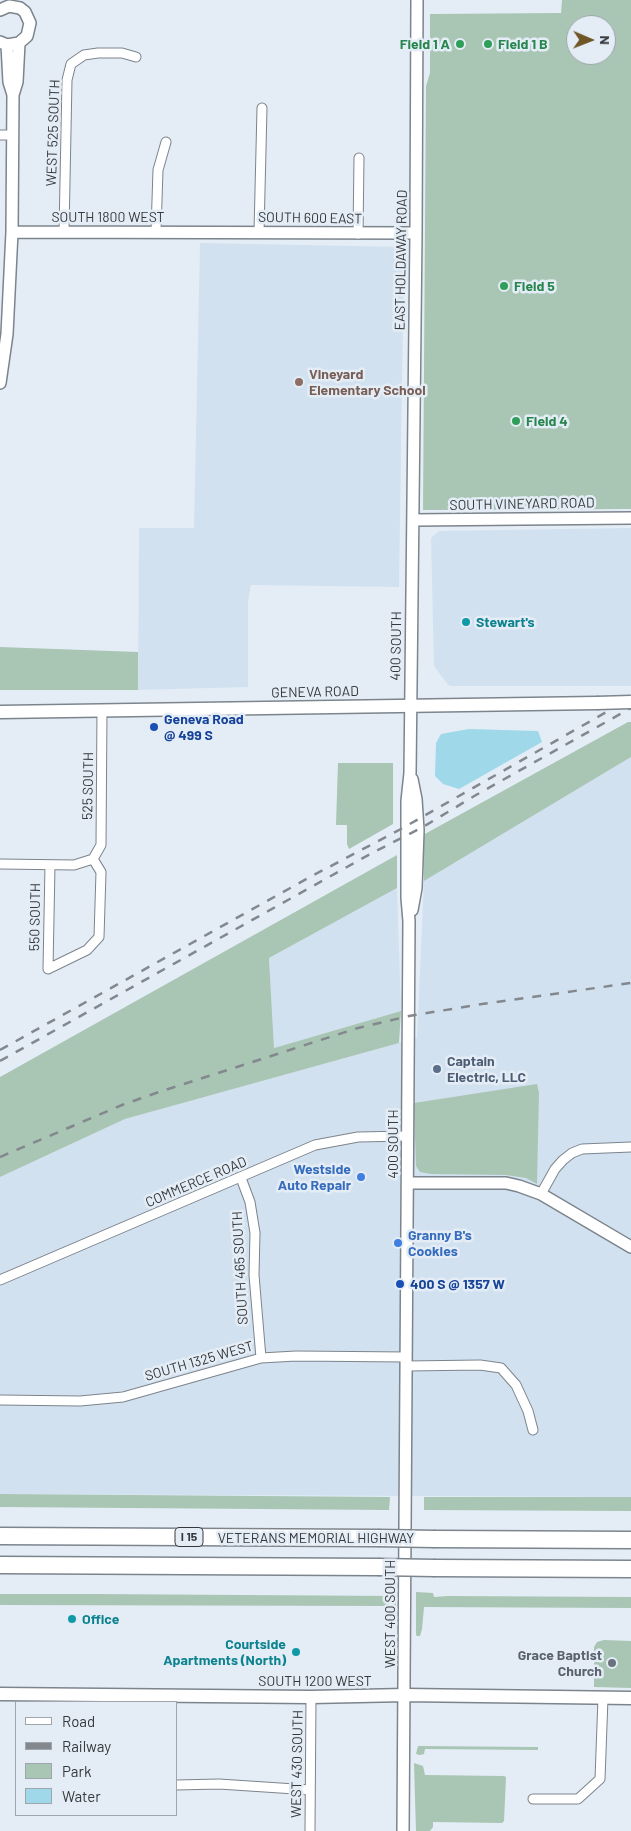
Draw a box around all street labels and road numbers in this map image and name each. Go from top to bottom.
street label: WEST 525 SOUTH [43,79,63,187]
street label: EAST HOLDAWAY ROAD [391,190,411,330]
street label: SOUTH 1800 WEST [51,209,165,225]
street label: SOUTH 600 EAST [258,209,362,227]
street label: SOUTH VINEYARD ROAD [449,494,595,514]
street label: 400 SOUTH [387,611,405,681]
street label: GENEVA ROAD [271,683,359,701]
street label: 525 SOUTH [79,752,97,820]
street label: 550 SOUTH [26,883,44,951]
street label: 400 SOUTH [385,1109,401,1179]
street label: COMMERCE ROAD [143,1153,249,1211]
street label: SOUTH 465 SOUTH [229,1211,251,1325]
street label: SOUTH 1325 WEST [143,1338,255,1384]
road number: I 15 [175,1528,203,1546]
street label: VETERANS MEMORIAL HIGHWAY [218,1530,414,1546]
street label: WEST 400 SOUTH [382,1560,398,1668]
street label: SOUTH 1200 WEST [258,1673,372,1689]
street label: WEST 430 SOUTH [288,1710,306,1818]

